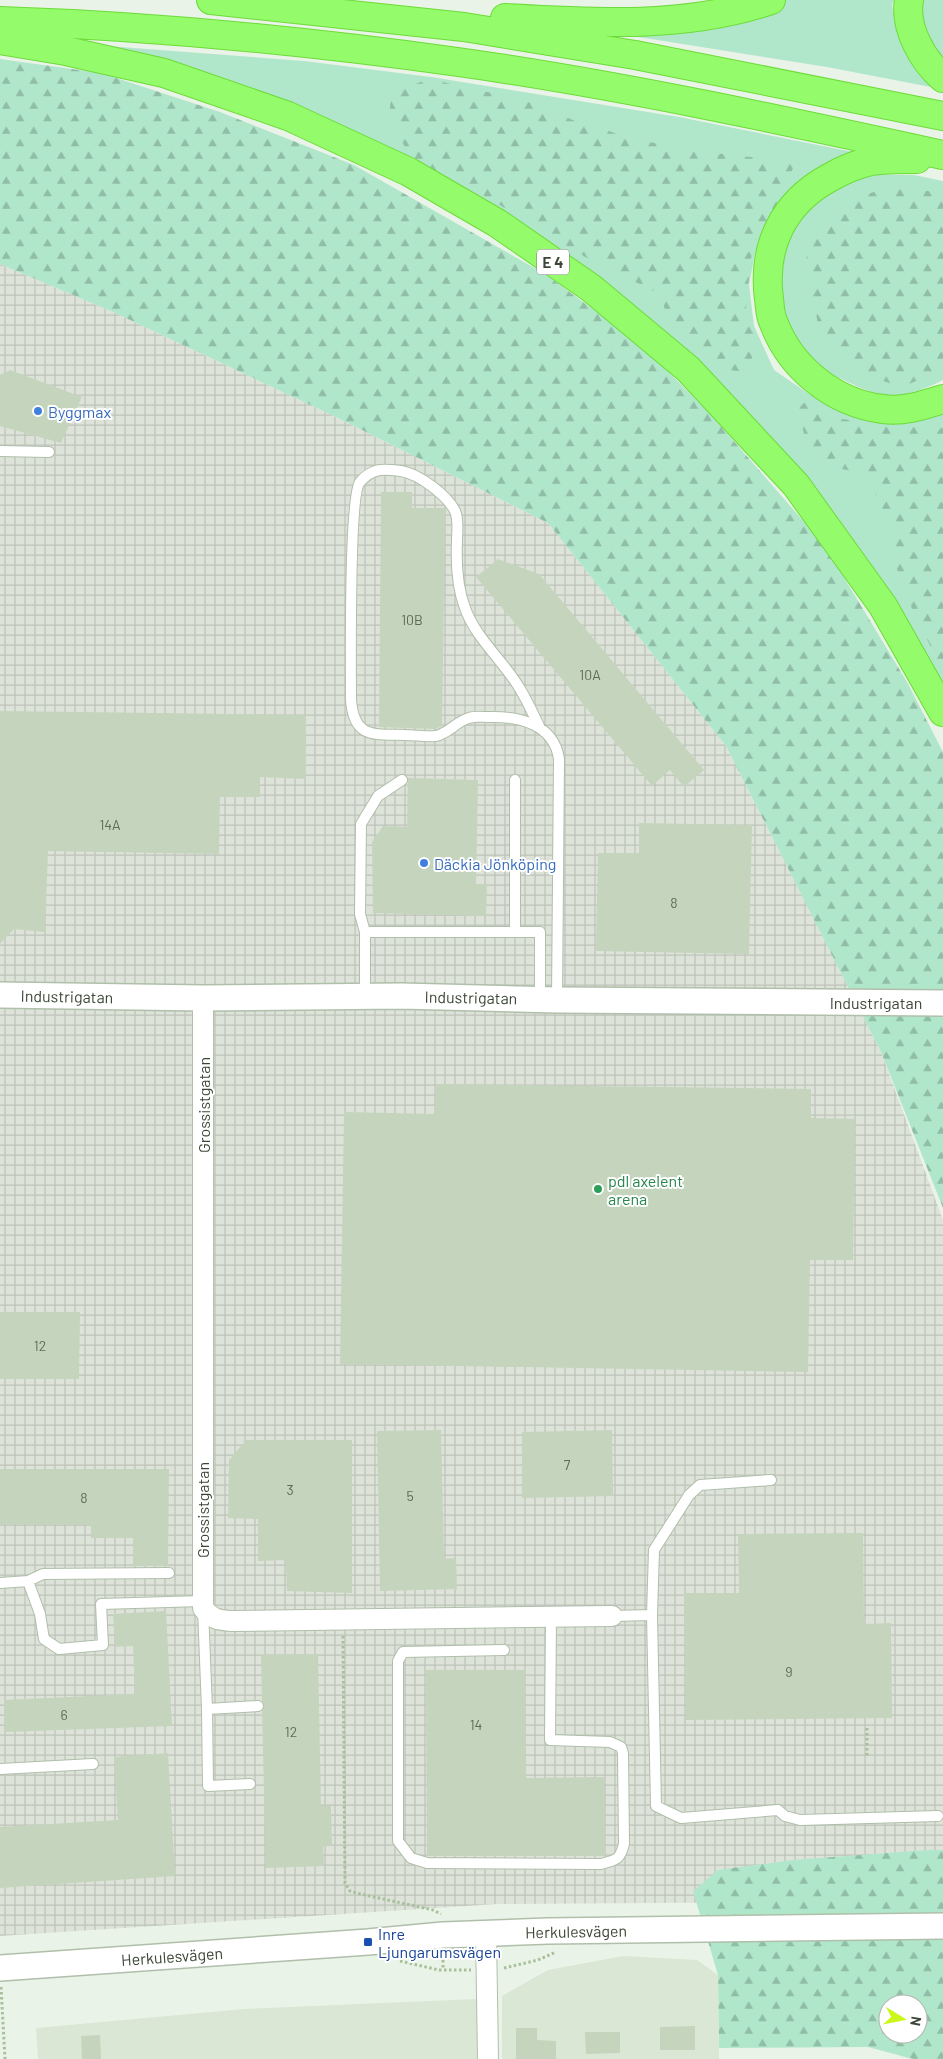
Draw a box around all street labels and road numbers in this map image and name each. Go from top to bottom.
road number: E 4 [537,250,569,274]
street label: Industrigatan [20,986,114,1006]
street label: Industrigatan [424,987,518,1007]
street label: Industrigatan [830,993,922,1012]
street label: Grossistgatan [194,1057,213,1153]
street label: Grossistgatan [193,1462,212,1558]
street label: Herkulesvägen [525,1921,627,1941]
street label: Herkulesvägen [120,1943,224,1969]

